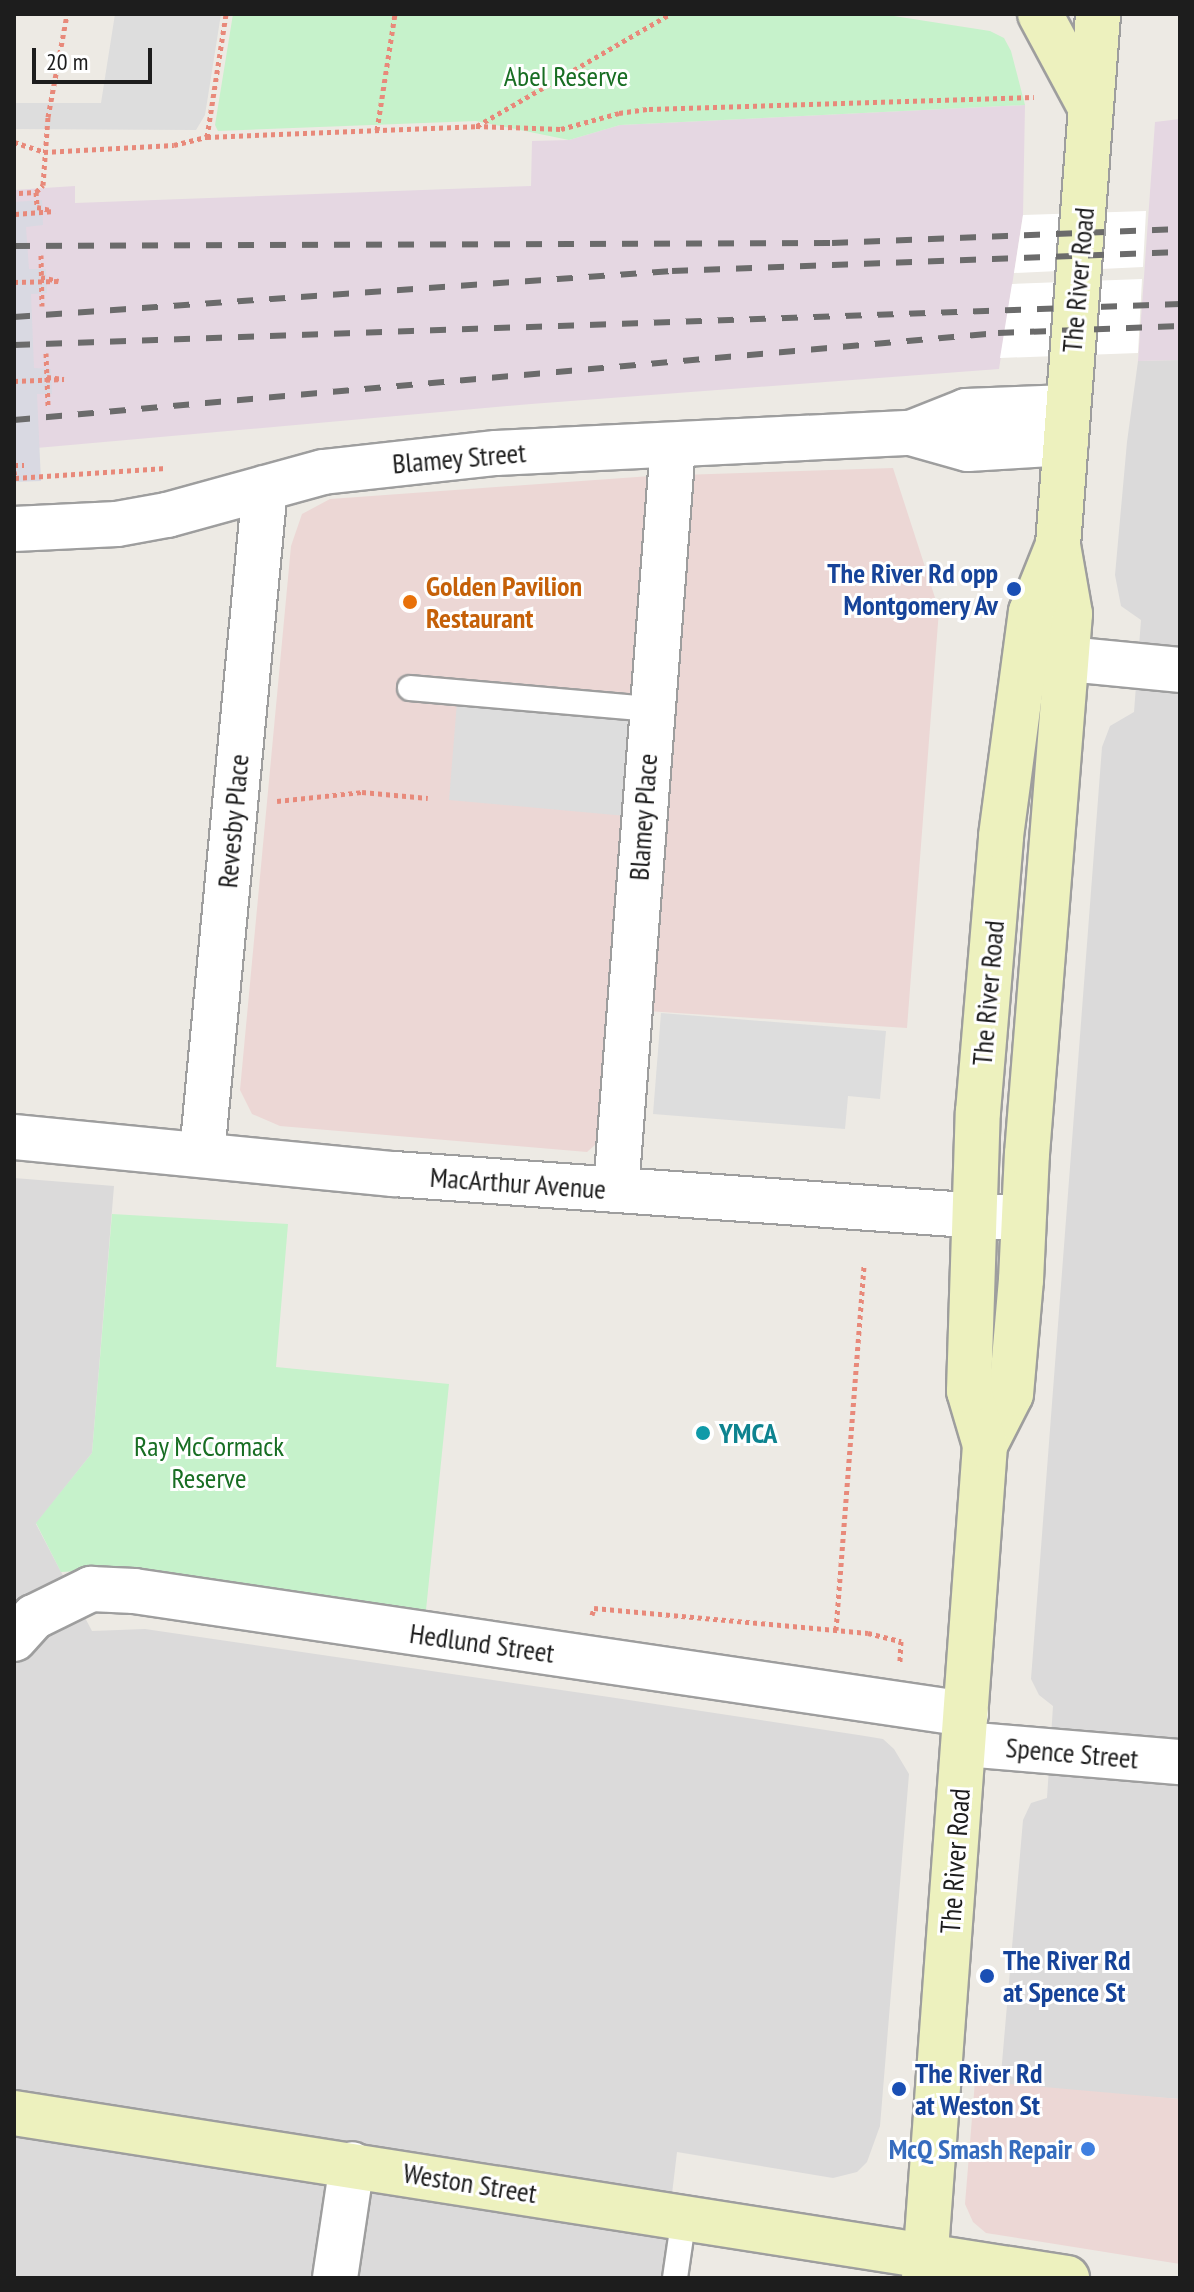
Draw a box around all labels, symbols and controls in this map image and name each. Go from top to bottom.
scale bar [36,32,156,82]
text: 20 m [46,46,88,77]
park label: Abel Reserve [504,59,628,93]
street label: The River Road [1055,206,1101,354]
street label: Blamey Street [390,435,528,481]
place label: The River Rd opp Montgomery Av [827,556,998,622]
place label: Golden Pavilion Restaurant [426,569,582,635]
marker: The River Rd opp Montgomery Av [1005,580,1023,598]
marker: Golden Pavilion Restaurant [401,593,419,611]
street label: Revesby Place [210,752,256,890]
street label: Blamey Place [622,752,664,882]
street label: The River Road [965,919,1011,1067]
street label: MacArthur Avenue [428,1160,608,1206]
place label: YMCA [719,1416,777,1450]
marker: YMCA [694,1424,712,1442]
park label: Ray McCormack Reserve [134,1429,284,1495]
street label: Hedlund Street [408,1616,556,1670]
street label: Spence Street [1004,1730,1140,1776]
street label: The River Road [933,1787,977,1935]
place label: The River Rd at Spence St [1003,1943,1130,2009]
marker: The River Rd at Spence St [978,1967,996,1985]
place label: The River Rd at Weston St [915,2056,1042,2122]
marker: The River Rd at Weston St [890,2080,908,2098]
place label: McQ Smash Repair [888,2132,1072,2166]
marker: McQ Smash Repair [1079,2140,1097,2158]
street label: Weston Street [401,2156,539,2210]

